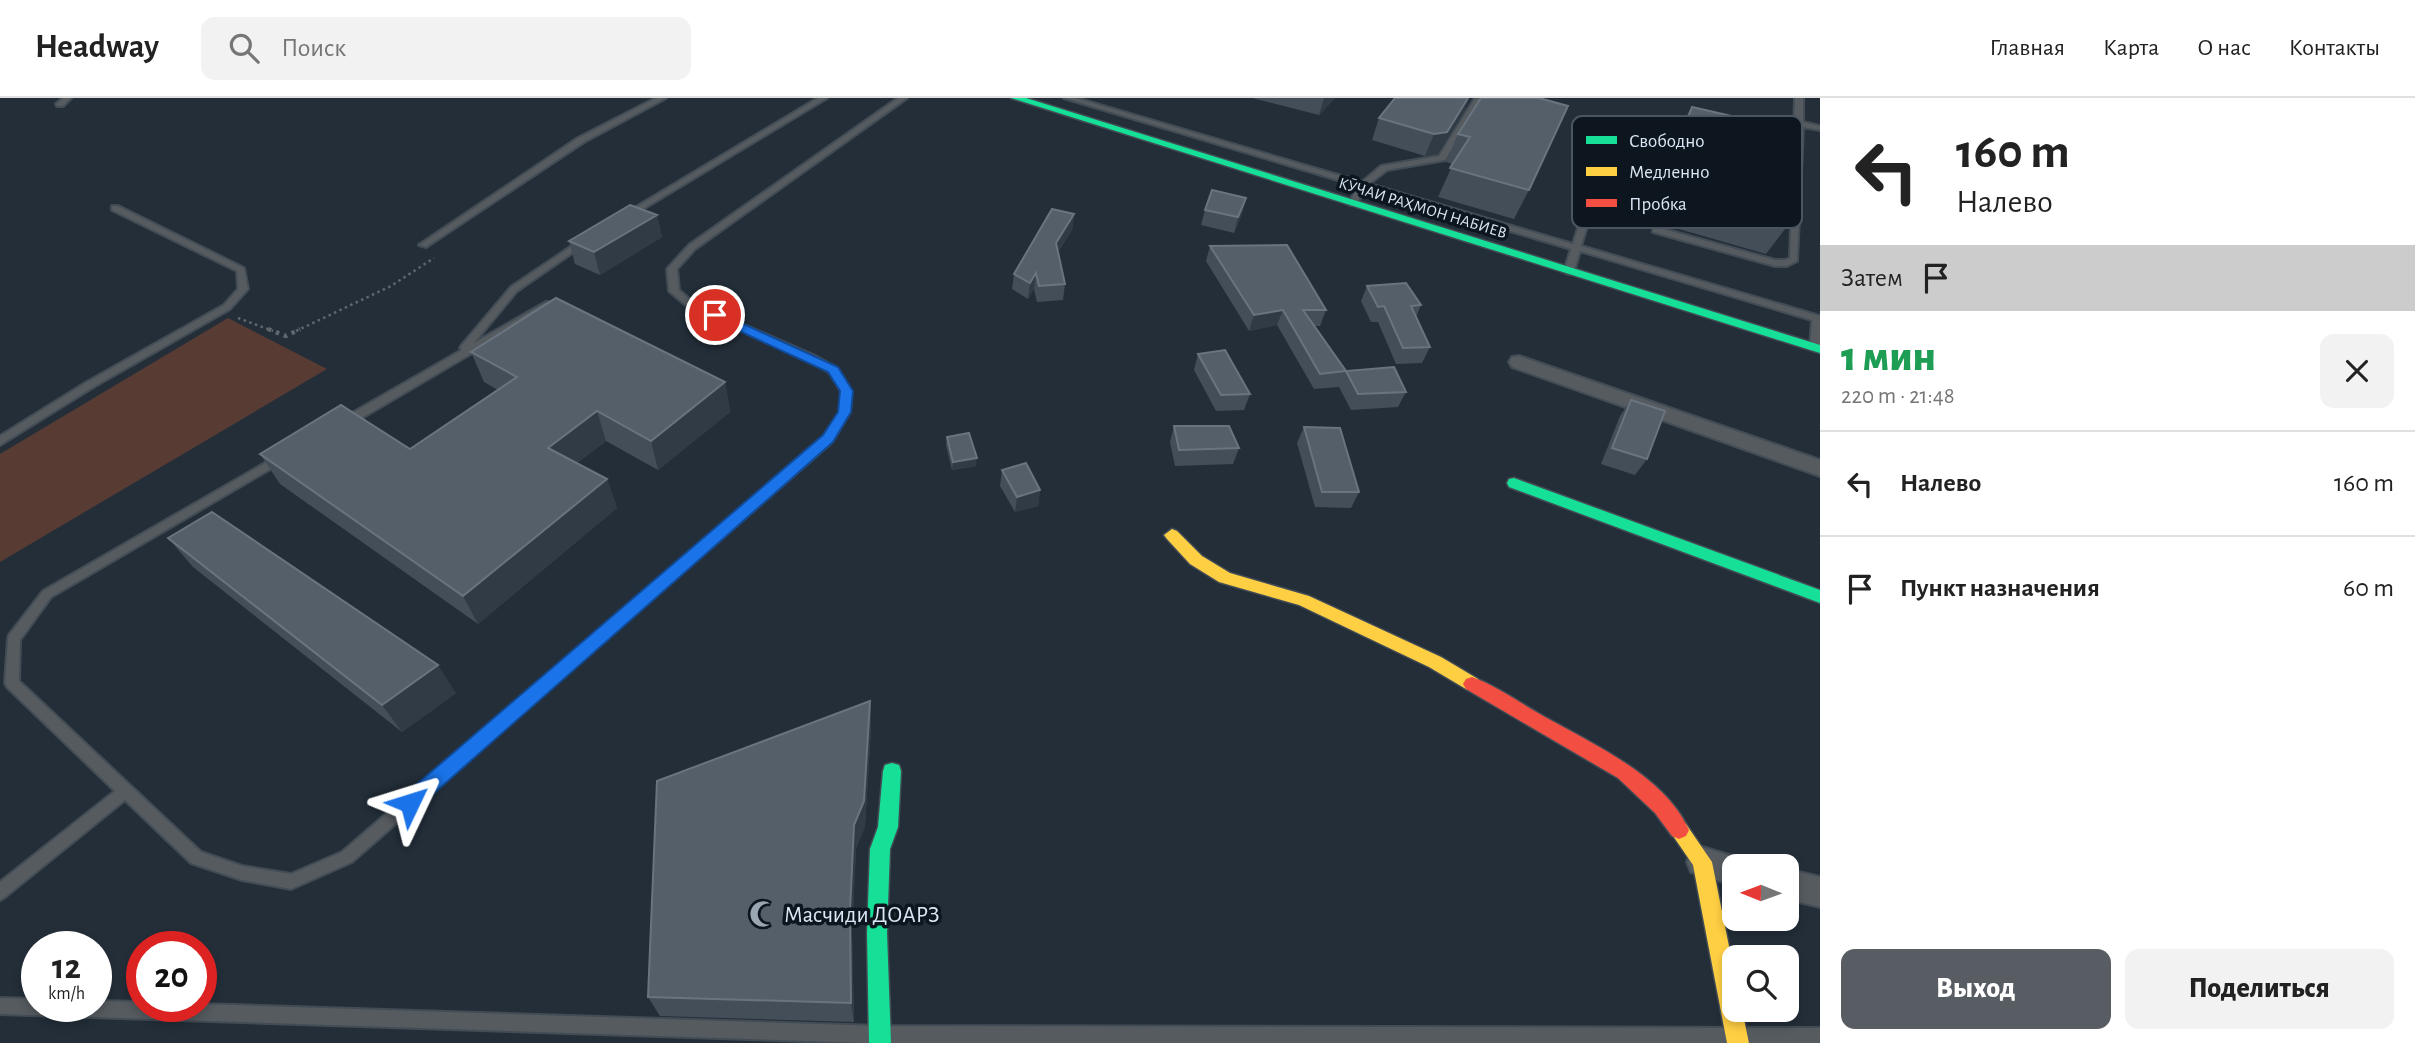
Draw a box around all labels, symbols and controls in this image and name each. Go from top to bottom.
search box [201,17,691,80]
icon: search [225,29,263,67]
text: Headway [35,31,159,64]
text: Поиск [281,35,346,61]
text: Главная [1990,36,2065,60]
text: Карта [2103,36,2159,60]
text: О нас [2197,36,2251,60]
text: Контакты [2289,36,2380,60]
legend [1572,116,1802,228]
icon: left [1841,126,1932,217]
text: 160 m [1956,128,2070,177]
text: Свободно [1629,132,1705,151]
text: Медленно [1629,163,1709,182]
street label: КӮЧАИ РАҲМОН НАБИЕВ [1337,174,1509,241]
text: Налево [1956,186,2053,218]
text: Пробка [1629,195,1687,214]
icon: arrive [1917,259,1955,297]
text: Затем [1841,265,1903,291]
pin [685,285,745,345]
icon: arrive [696,296,734,334]
button: close [2320,334,2394,408]
text: 1 мин [1841,336,1936,378]
text: 220 m · 21:48 [1841,385,1955,408]
icon: left [1841,465,1879,503]
text: Налево [1900,470,1981,496]
text: 160 m [2334,470,2394,496]
icon: arrive [1841,570,1879,608]
text: Пункт назначения [1900,575,2100,601]
text: 60 m [2343,575,2394,601]
position arrow [373,766,447,840]
north arrow [1722,854,1799,931]
map controls [1722,854,1799,1022]
mosque icon: Масчиди ДОАРЗ [748,899,778,929]
place label: Масчиди ДОАРЗ [784,904,940,927]
speed limit sign: 20 [126,931,217,1022]
button: search [1722,945,1799,1022]
button: Выход [1841,949,2111,1029]
button: Поделиться [2125,949,2394,1029]
text: 12 [52,950,81,985]
text: km/h [48,985,85,1003]

